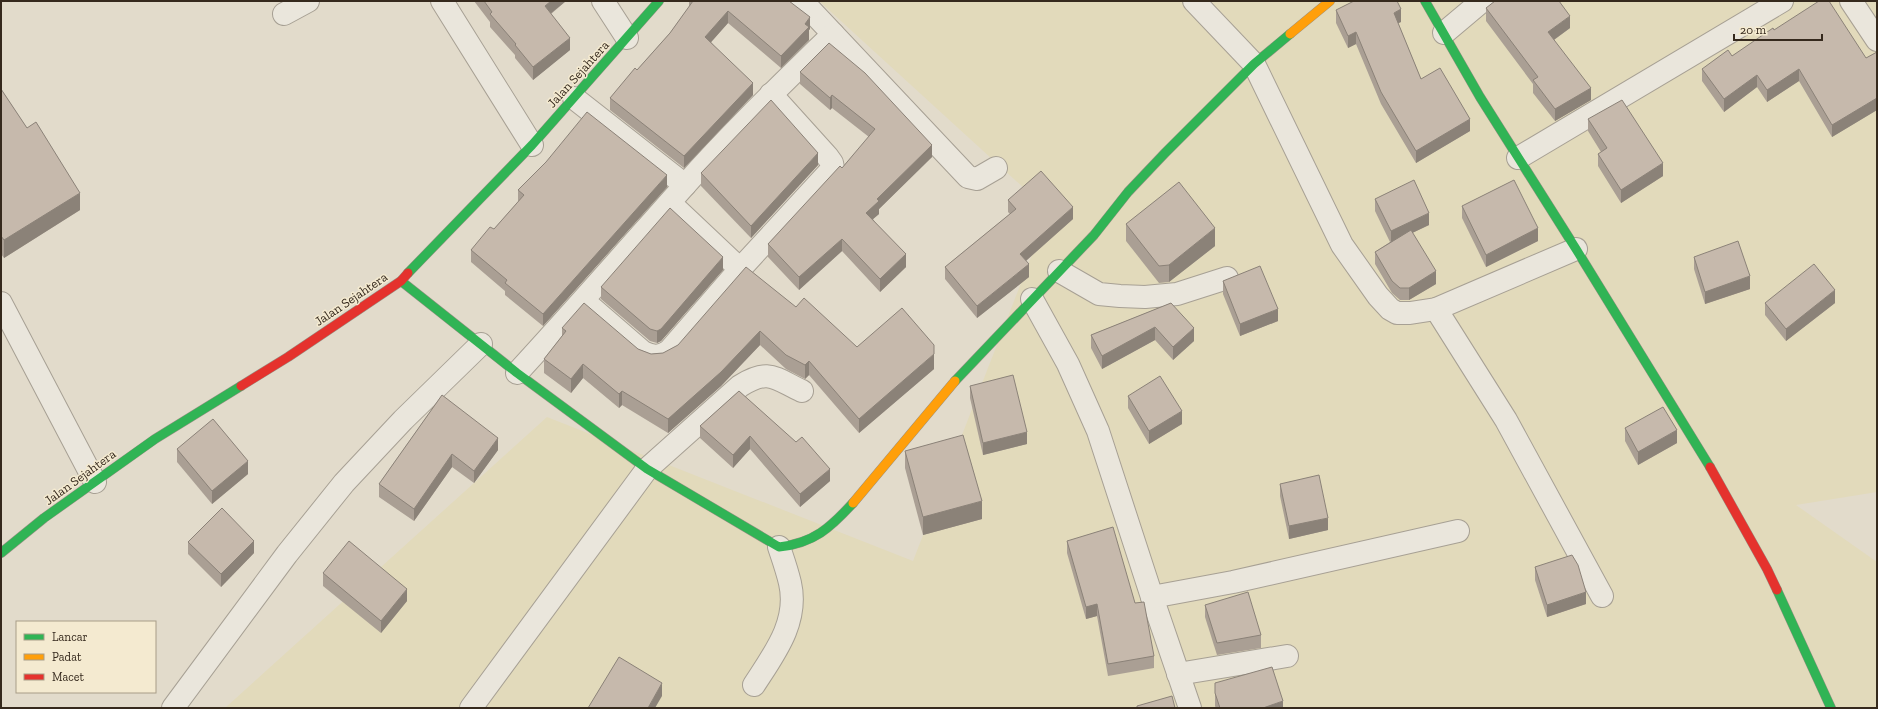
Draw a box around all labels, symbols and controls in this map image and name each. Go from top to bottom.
scale bar [1734,16,1822,42]
text: 20 m [1740,23,1767,37]
street label: Jalan Sejahtera [544,37,613,111]
street label: Jalan Sejahtera [312,269,391,330]
street label: Jalan Sejahtera [41,446,120,509]
legend [16,621,156,693]
text: Lancar [52,630,88,644]
text: Padat [52,650,82,664]
text: Macet [52,670,84,684]

